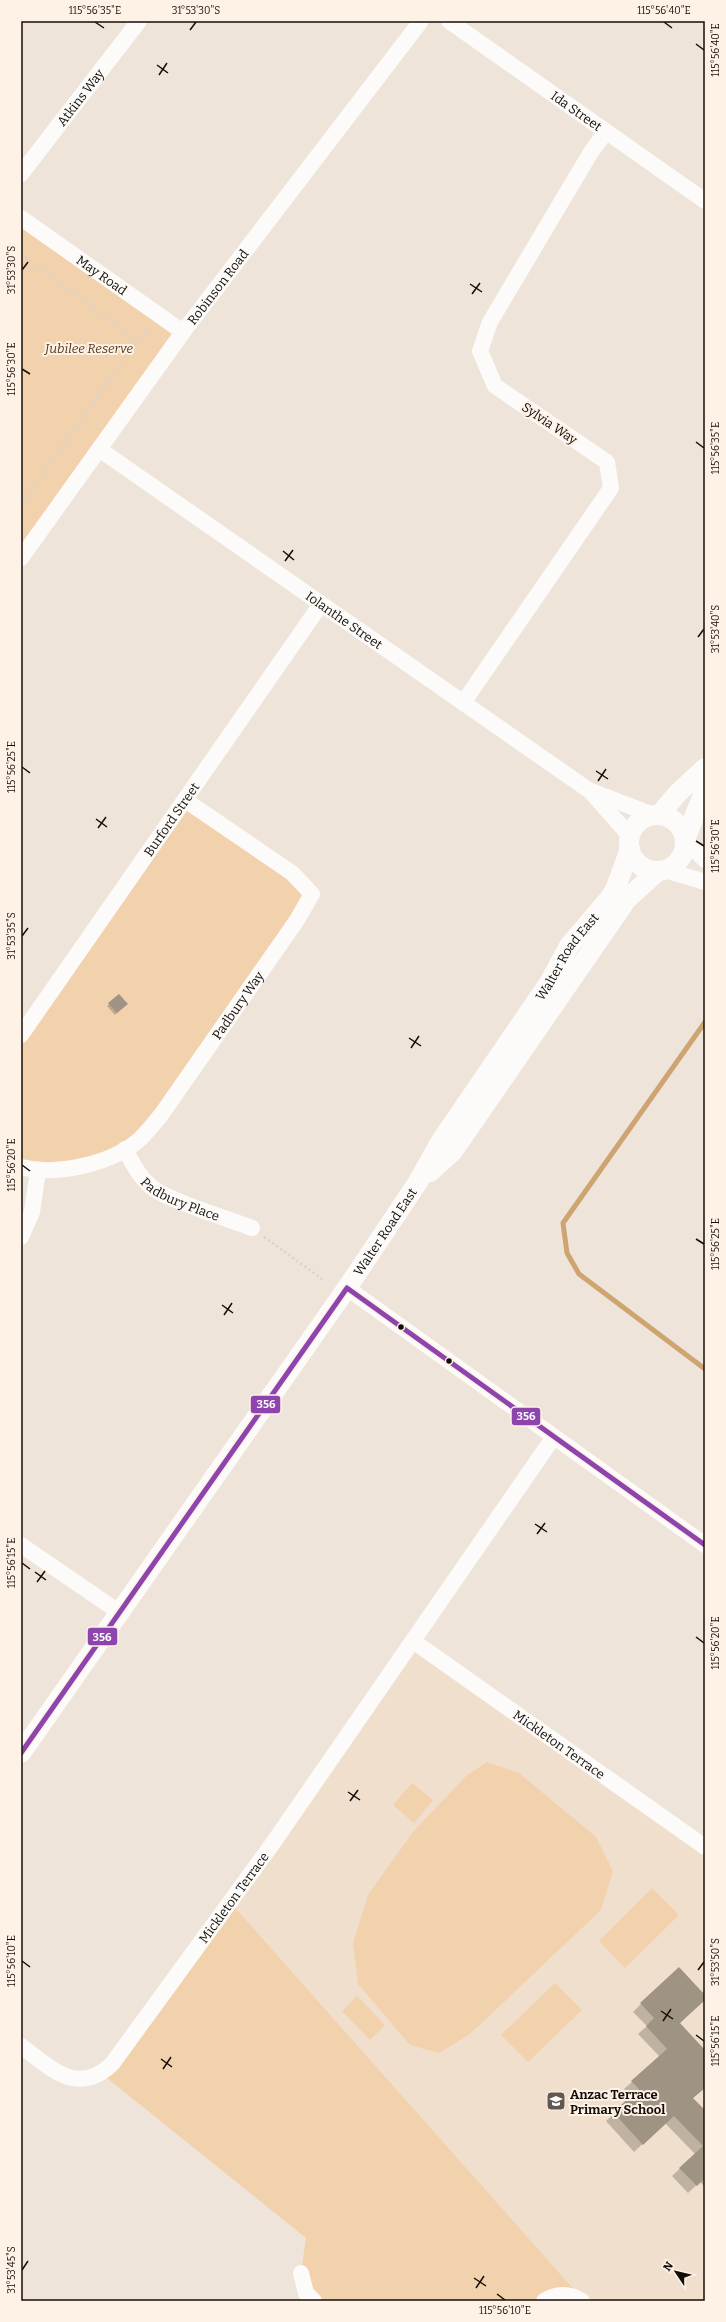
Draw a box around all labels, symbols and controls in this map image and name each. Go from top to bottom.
text: 115°56'35"E [69,5,121,17]
text: 31°53'30"S [172,5,220,17]
text: 115°56'40"E [637,5,691,17]
text: 115°56'40"E [710,23,722,77]
street label: Atkins Way [54,66,107,129]
street label: Ida Street [548,88,605,134]
text: 31°53'30"S [6,246,18,294]
street label: Robinson Road [185,246,252,328]
street label: May Road [74,252,130,298]
park label: Jubilee Reserve [44,341,133,356]
text: 115°56'30"E [6,342,18,396]
street label: Sylvia Way [519,399,580,447]
text: 115°56'35"E [710,422,722,474]
street label: Iolanthe Street [303,588,385,652]
text: 31°53'40"S [710,605,722,653]
text: 115°56'25"E [6,741,18,793]
street label: Burford Street [141,780,203,859]
text: 115°56'30"E [710,819,722,873]
street label: Walter Road East [533,910,602,1003]
text: 31°53'35"S [6,912,18,960]
street label: Padbury Way [209,969,267,1042]
text: 115°56'20"E [6,1138,18,1192]
street label: Padbury Place [138,1174,221,1224]
street label: Walter Road East [351,1185,420,1278]
text: 115°56'25"E [710,1218,722,1270]
unlabelled marker [396,1322,406,1332]
unlabelled marker [444,1356,454,1366]
line badge: 356 [250,1395,281,1414]
text: 356 [257,1398,276,1411]
line badge: 356 [511,1407,541,1426]
text: 356 [517,1410,536,1423]
text: 115°56'15"E [6,1538,18,1588]
text: 115°56'20"E [710,1616,722,1670]
line badge: 356 [87,1627,118,1646]
text: 356 [93,1631,112,1644]
street label: Mickleton Terrace [510,1707,608,1782]
street label: Mickleton Terrace [196,1849,272,1946]
text: 115°56'10"E [6,1935,18,1987]
text: 31°53'50"S [710,1938,722,1986]
text: 115°56'15"E [710,2016,722,2066]
place label: Anzac Terrace Primary School [570,2087,665,2117]
school or university icon: Anzac Terrace Primary School [545,2090,567,2112]
text: 31°53'45"S [6,2246,18,2294]
north arrow [656,2252,696,2292]
text: N [660,2259,676,2274]
text: 115°56'10"E [479,2305,531,2317]

